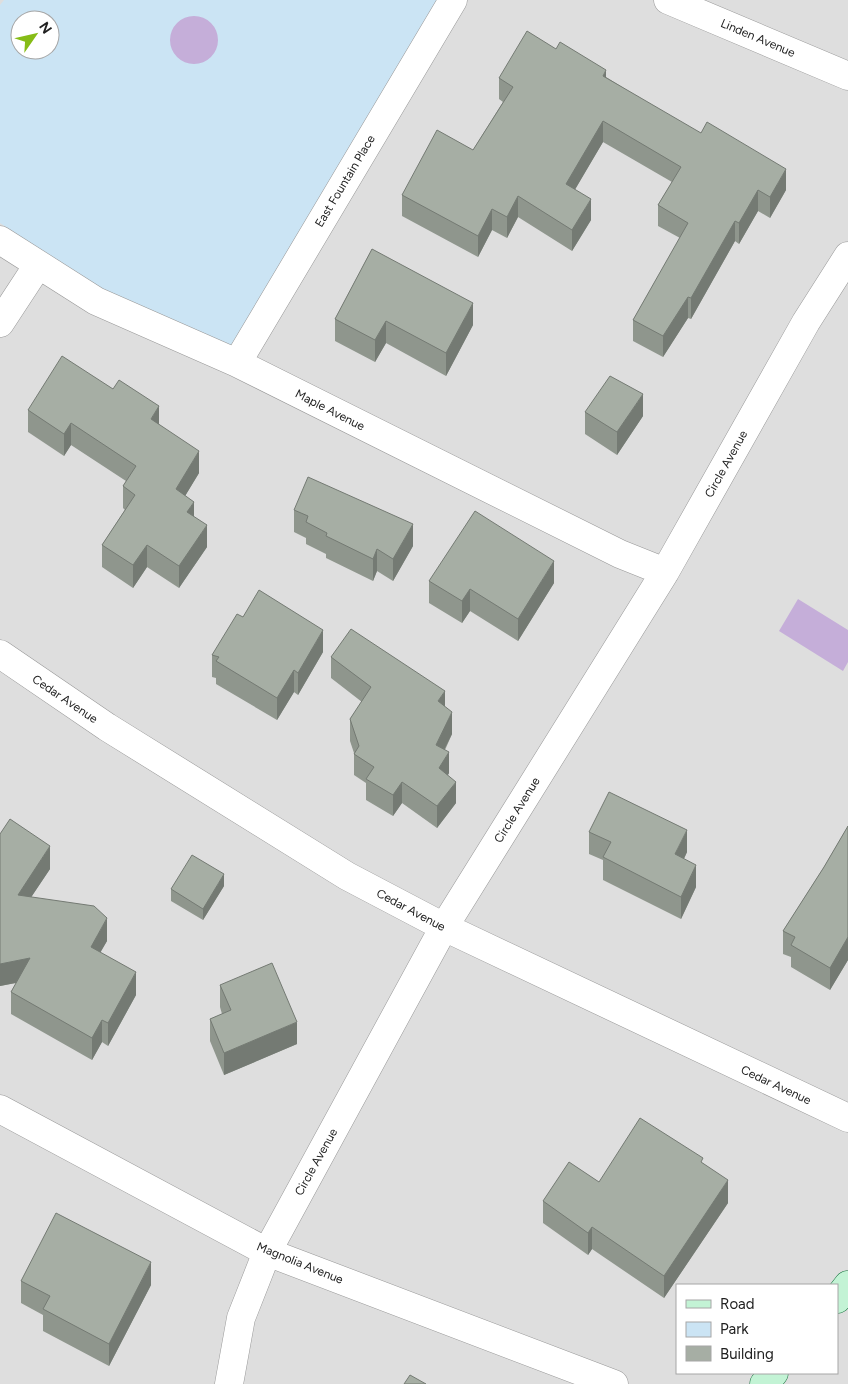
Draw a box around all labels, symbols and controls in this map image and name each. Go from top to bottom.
north arrow [10,10,60,60]
street label: Linden Avenue [719,16,798,60]
text: N [35,19,55,37]
street label: East Fountain Place [312,132,378,230]
street label: Maple Avenue [293,386,367,434]
street label: Circle Avenue [702,428,750,500]
street label: Cedar Avenue [30,672,101,726]
street label: Circle Avenue [491,774,543,845]
street label: Cedar Avenue [374,886,448,934]
street label: Cedar Avenue [739,1063,814,1108]
street label: Circle Avenue [292,1126,340,1198]
street label: Magnolia Avenue [255,1239,346,1287]
legend [676,1284,838,1374]
text: Road [720,1295,755,1313]
text: Park [720,1320,749,1338]
text: Building [720,1345,774,1363]

